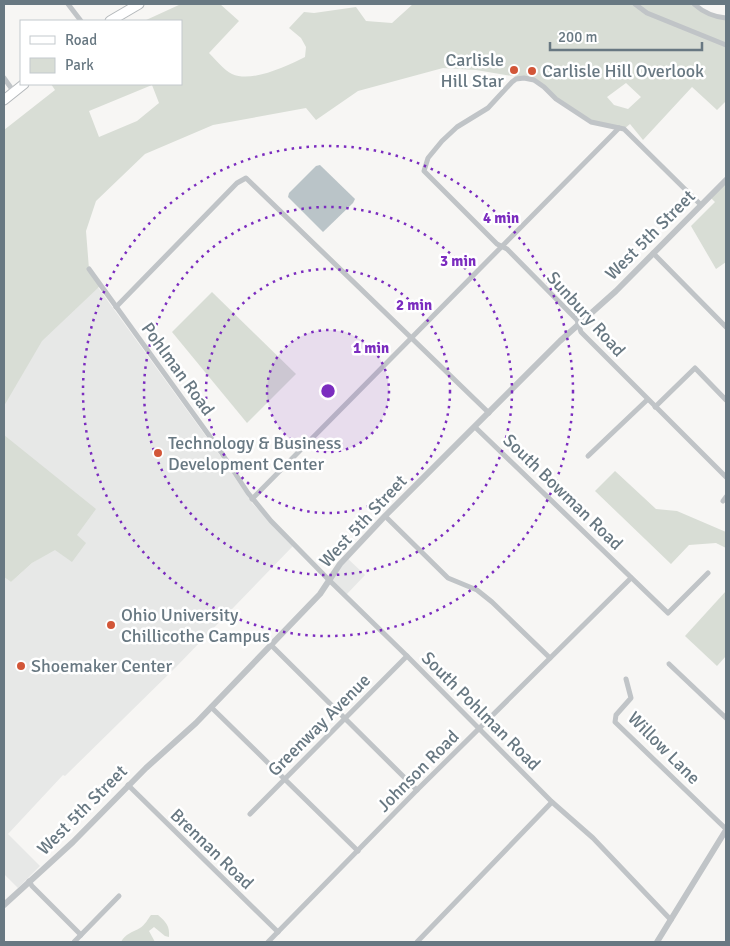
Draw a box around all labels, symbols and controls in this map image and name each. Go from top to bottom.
legend [20,20,182,85]
scale bar [550,20,702,52]
text: 200 m [558,28,598,46]
text: Road [65,31,97,49]
place label: Carlisle Hill Star [441,49,504,92]
text: Park [65,56,94,74]
place label: Carlisle Hill Overlook [542,60,704,82]
marker: Carlisle Hill Star [508,64,520,76]
marker: Carlisle Hill Overlook [526,65,538,77]
street label: West 5th Street [600,185,700,285]
text: 4 min [483,209,519,227]
text: 3 min [440,252,476,270]
street label: Sunbury Road [542,267,630,361]
text: 2 min [396,296,432,314]
street label: Pohlman Road [137,318,219,420]
text: 1 min [353,339,389,357]
centre of rings [319,382,337,400]
street label: South Bowman Road [498,429,628,555]
place label: Technology & Business Development Center [168,432,342,475]
marker: Technology & Business Development Center [152,447,164,459]
street label: West 5th Street [315,470,411,572]
place label: Ohio University Chillicothe Campus [121,604,270,647]
marker: Ohio University Chillicothe Campus [105,619,117,631]
street label: South Pohlman Road [417,647,545,775]
place label: Shoemaker Center [31,655,173,677]
marker: Shoemaker Center [15,660,27,672]
street label: Greenway Avenue [263,669,375,781]
street label: Willow Lane [623,707,705,789]
street label: Johnson Road [373,726,463,816]
street label: West 5th Street [32,760,132,860]
street label: Brennan Road [166,804,258,894]

